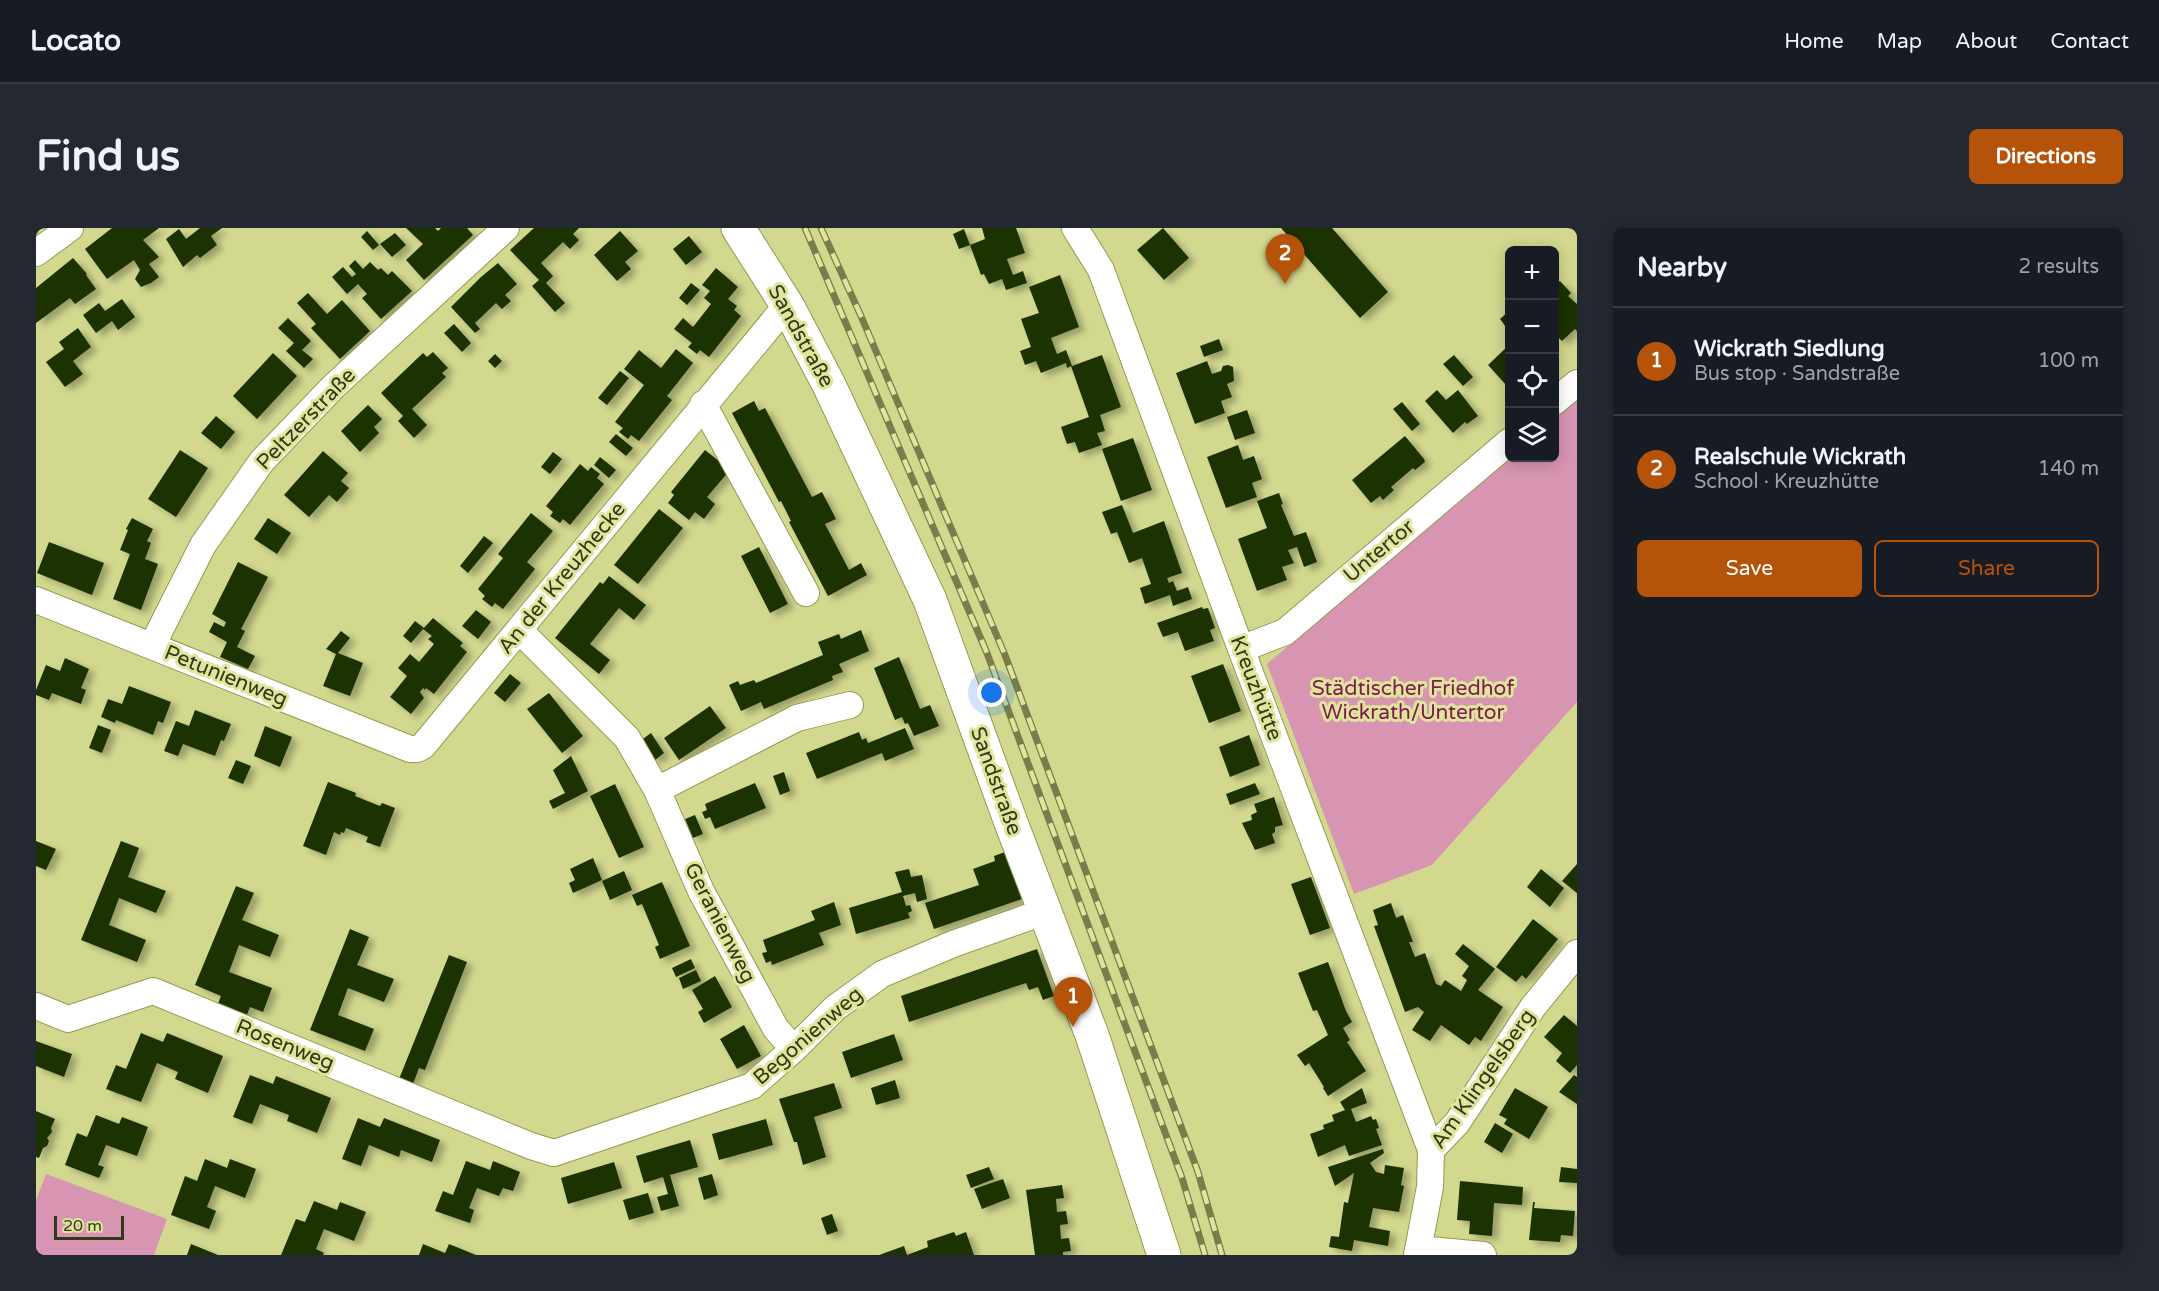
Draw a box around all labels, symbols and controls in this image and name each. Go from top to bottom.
text: Locato [30,24,121,58]
text: Home [1784,29,1844,54]
text: Map [1877,29,1922,54]
text: About [1955,29,2017,54]
text: Contact [2050,29,2129,54]
button: Directions [1969,129,2123,184]
text: Find us [36,131,180,182]
pin: 2 [1266,235,1304,284]
map controls [1505,246,1559,462]
button: + [1505,246,1559,300]
text: Nearby [1637,252,1727,283]
text: 2 results [2019,255,2099,279]
street label: Sandstraße [763,280,839,392]
button: − [1505,300,1559,354]
text: Wickrath Siedlung [1694,336,1885,362]
text: 1 [1650,349,1663,373]
text: 100 m [2038,349,2099,373]
button: locate [1505,354,1559,408]
text: Bus stop · Sandstraße [1694,362,1900,386]
street label: Peltzerstraße [251,363,361,475]
button: layers [1505,408,1559,462]
text: Realschule Wickrath [1694,444,1906,470]
text: 2 [1650,457,1663,481]
text: 140 m [2038,457,2099,481]
text: School · Kreuzhütte [1694,470,1879,494]
street label: An der Kreuzhecke [493,497,631,659]
street label: Untertor [1339,514,1419,588]
button: Save [1637,540,1862,597]
button: Share [1874,540,2099,597]
street label: Kreuzhütte [1225,632,1287,744]
street label: Petunienweg [161,640,291,712]
park label: Städtischer Friedhof Wickrath/Untertor [1312,676,1514,725]
your location [977,678,1006,707]
street label: Sandstraße [965,723,1027,839]
street label: Geranienweg [679,859,761,987]
pin: 1 [1054,978,1092,1027]
street label: Begonienweg [748,982,868,1090]
street label: Am Klingelsberg [1426,1005,1540,1153]
street label: Rosenweg [232,1014,338,1076]
scale bar [54,1213,124,1240]
text: 20 m [63,1216,102,1236]

